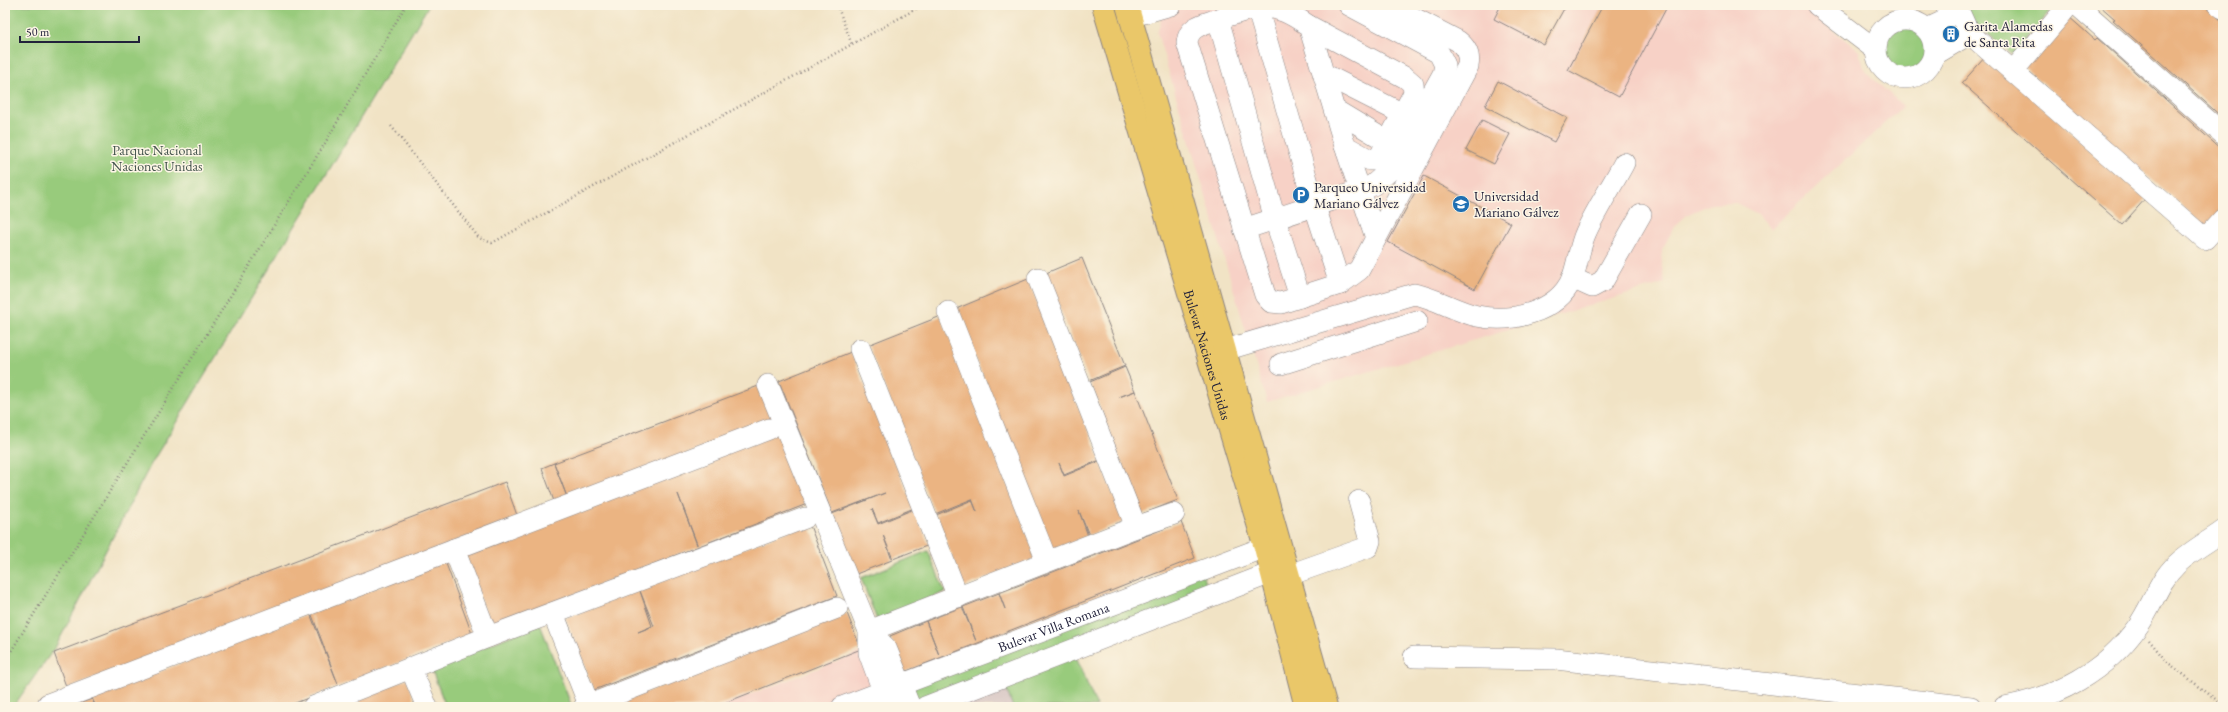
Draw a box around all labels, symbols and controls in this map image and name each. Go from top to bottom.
place label: Garita Alamedas de Santa Rita [1964,17,2053,51]
scale bar [20,18,139,44]
text: 50 m [26,24,50,40]
building icon: Garita Alamedas de Santa Rita [1941,24,1961,44]
park label: Parque Nacional Naciones Unidas [111,141,203,175]
place label: Parqueo Universidad Mariano Gálvez [1314,178,1427,212]
parking icon: Parqueo Universidad Mariano Gálvez [1291,185,1311,205]
place label: Universidad Mariano Gálvez [1474,187,1559,221]
school or university icon: Universidad Mariano Gálvez [1451,194,1471,214]
street label: Bulevar Naciones Unidas [1180,288,1236,422]
street label: Bulevar Villa Romana [995,598,1112,656]

